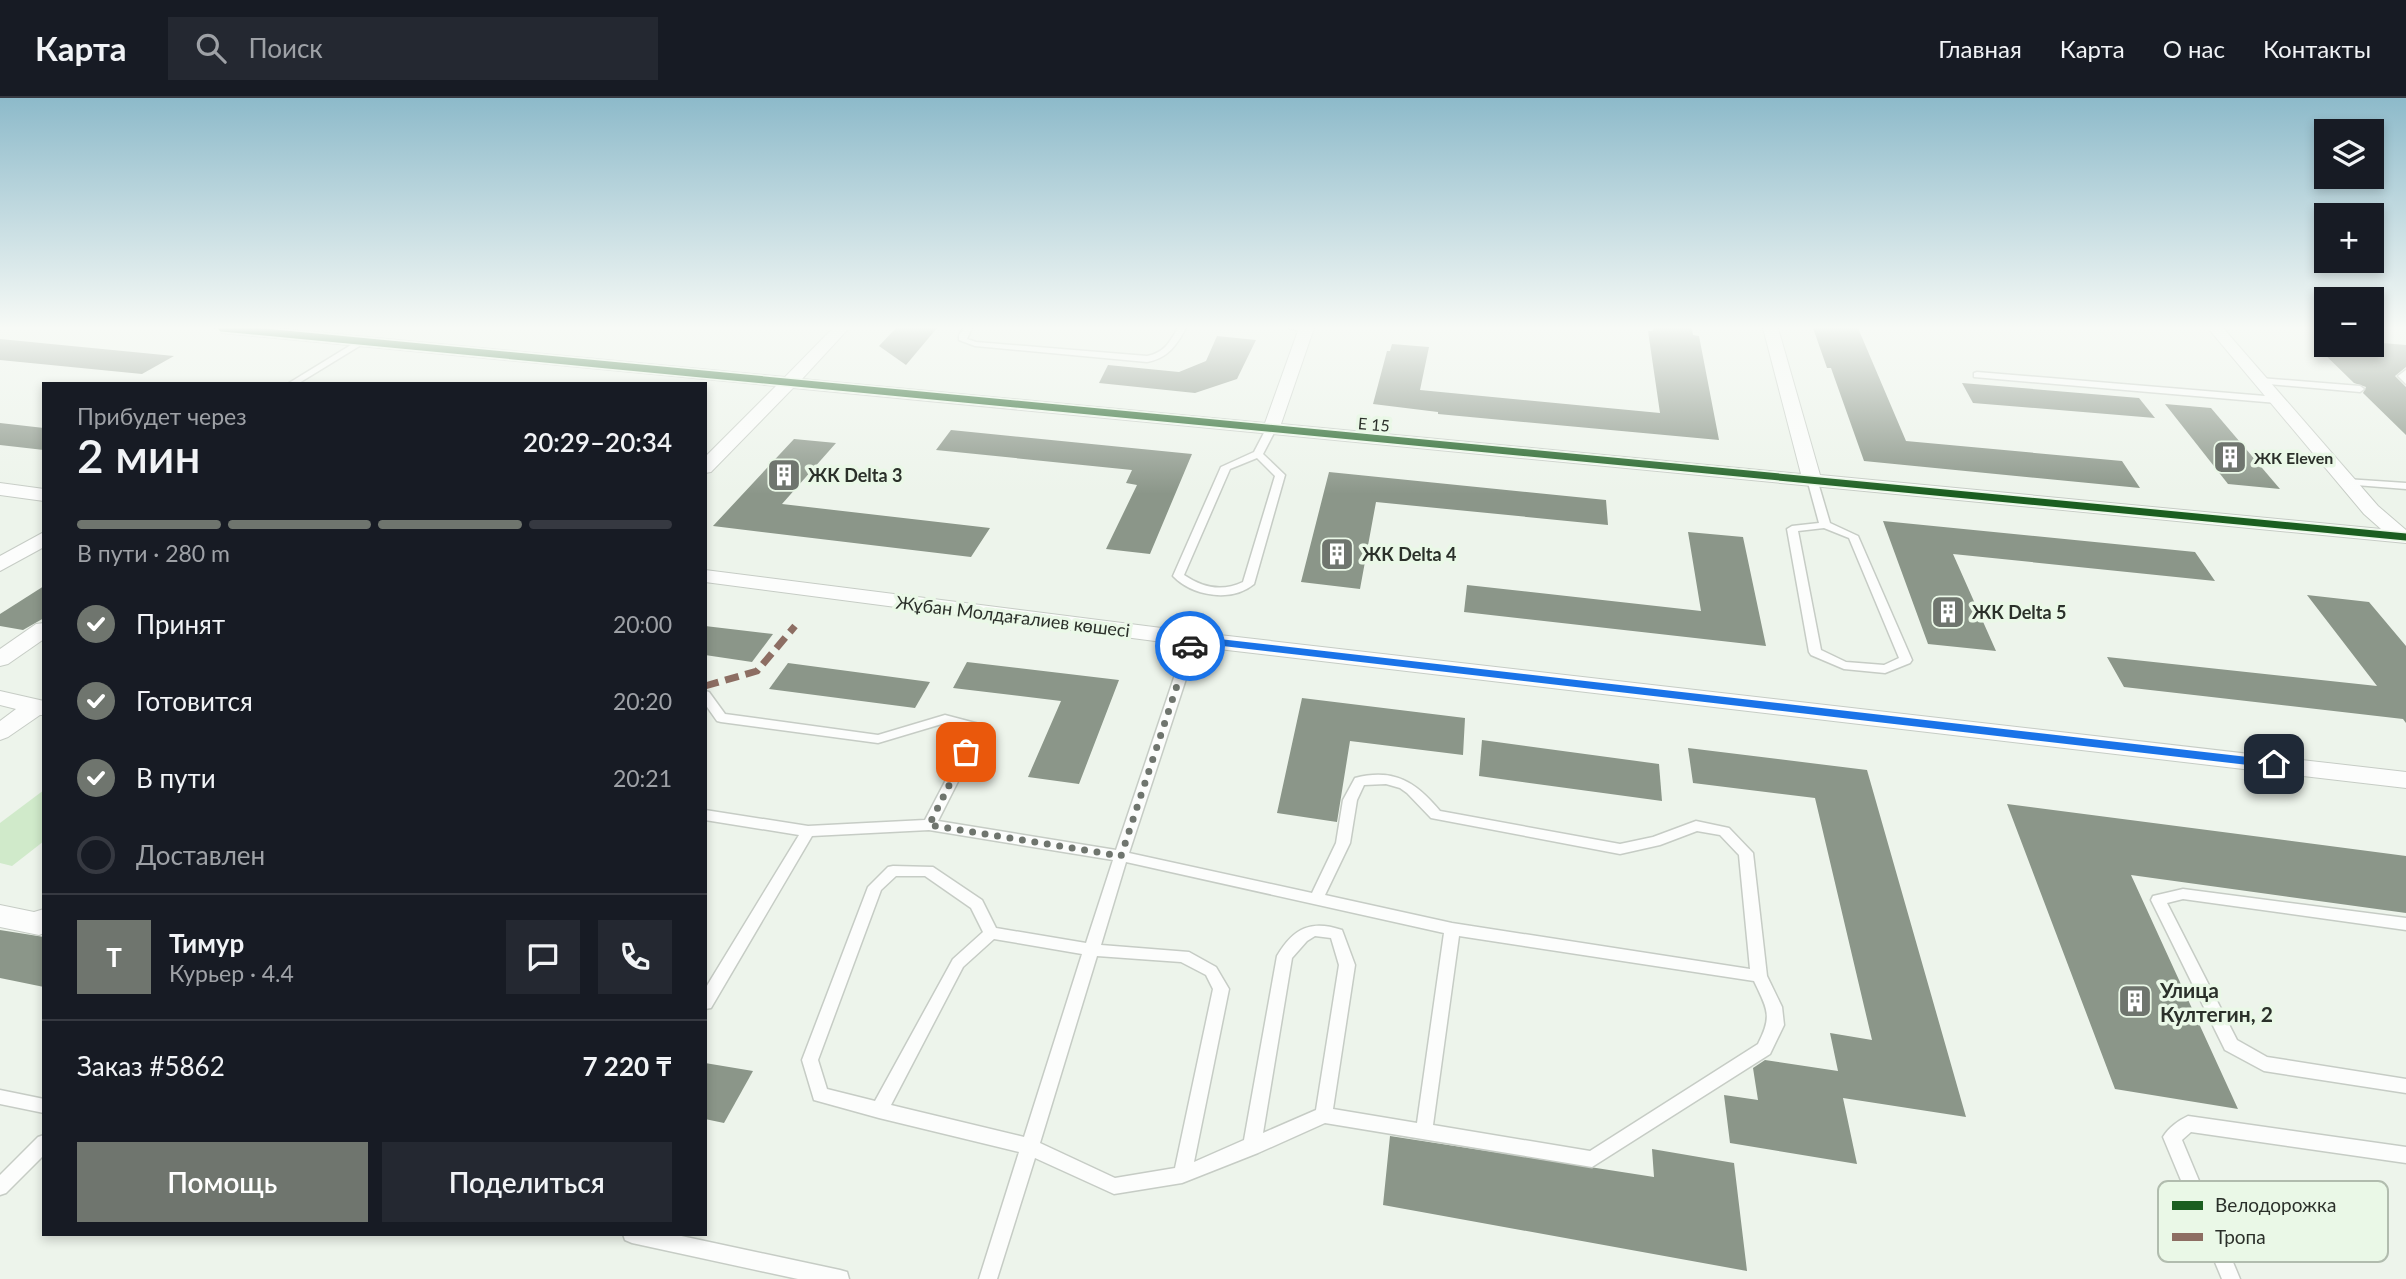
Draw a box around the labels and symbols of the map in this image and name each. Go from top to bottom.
street label: E 15 [1357,413,1391,435]
building icon: ЖК Eleven [2211,438,2249,476]
place label: ЖК Eleven [2254,448,2333,467]
building icon: ЖК Delta 3 [765,456,803,494]
place label: ЖК Delta 3 [808,464,902,486]
building icon: ЖК Delta 4 [1318,535,1356,573]
place label: ЖК Delta 4 [1362,543,1456,565]
street label: Жұбан Молдағалиев көшесі [895,591,1131,641]
building icon: ЖК Delta 5 [1929,593,1967,631]
place label: ЖК Delta 5 [1972,601,2066,623]
courier [1155,611,1225,681]
pin [936,722,996,782]
pin [2244,734,2304,794]
place label: Улица Култегин, 2 [2159,977,2273,1026]
building icon: Улица Култегин, 2 [2116,982,2154,1020]
legend [2158,1181,2388,1262]
text: Велодорожка [2215,1193,2336,1216]
text: Тропа [2215,1225,2266,1248]

